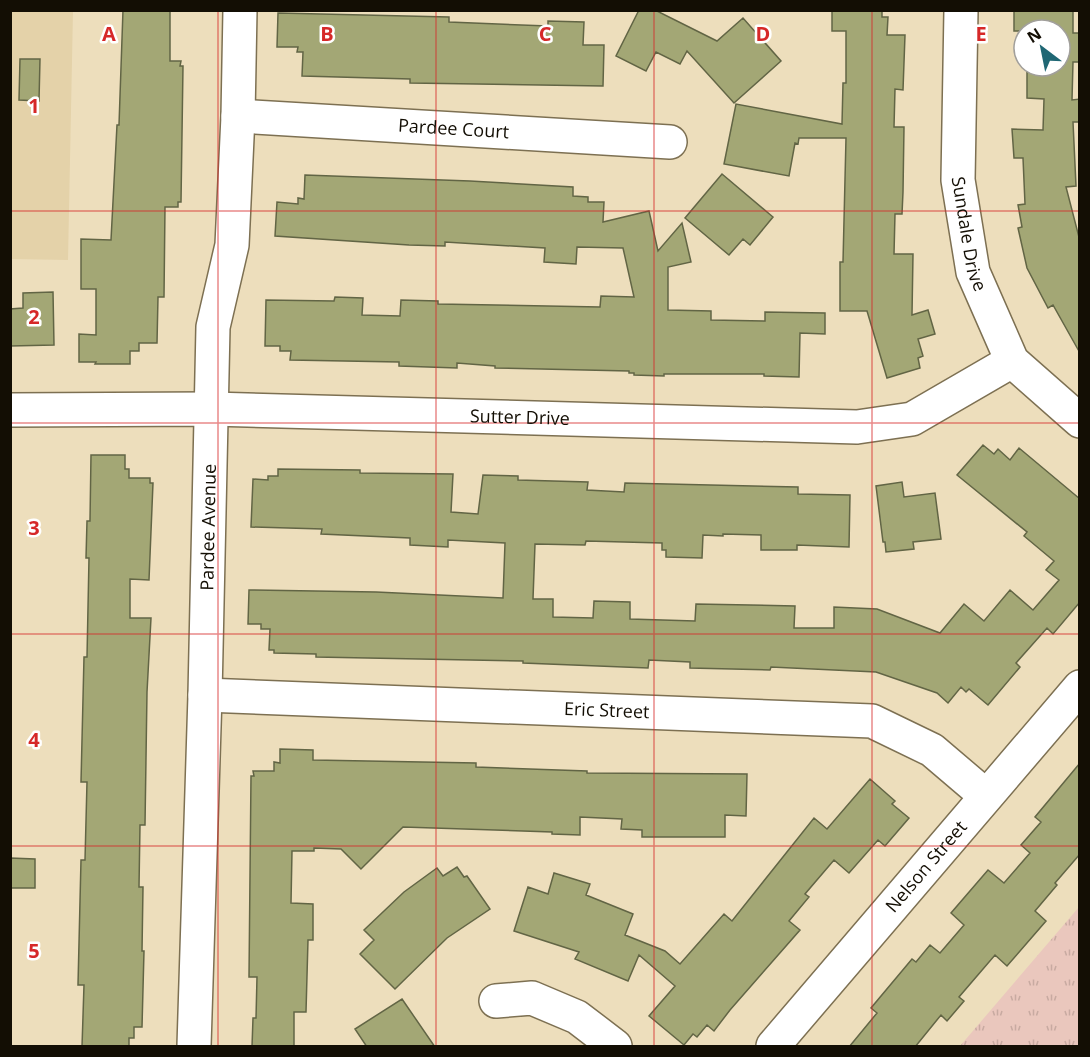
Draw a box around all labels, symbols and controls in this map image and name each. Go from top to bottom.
north arrow [1012,18,1072,78]
text: A [102,20,116,47]
text: B [320,20,334,47]
text: C [539,20,552,47]
text: D [756,20,770,47]
text: E [975,20,987,47]
text: N [1023,23,1045,48]
text: 1 [28,92,40,119]
street label: Pardee Court [397,113,510,143]
street label: Sundale Drive [947,175,993,295]
text: 2 [28,303,40,330]
street label: Sutter Drive [470,403,570,430]
street label: Pardee Avenue [194,464,221,591]
text: 3 [28,514,40,541]
street label: Eric Street [564,696,650,723]
text: 4 [28,726,40,753]
street label: Nelson Street [880,815,972,917]
text: 5 [28,937,40,964]

